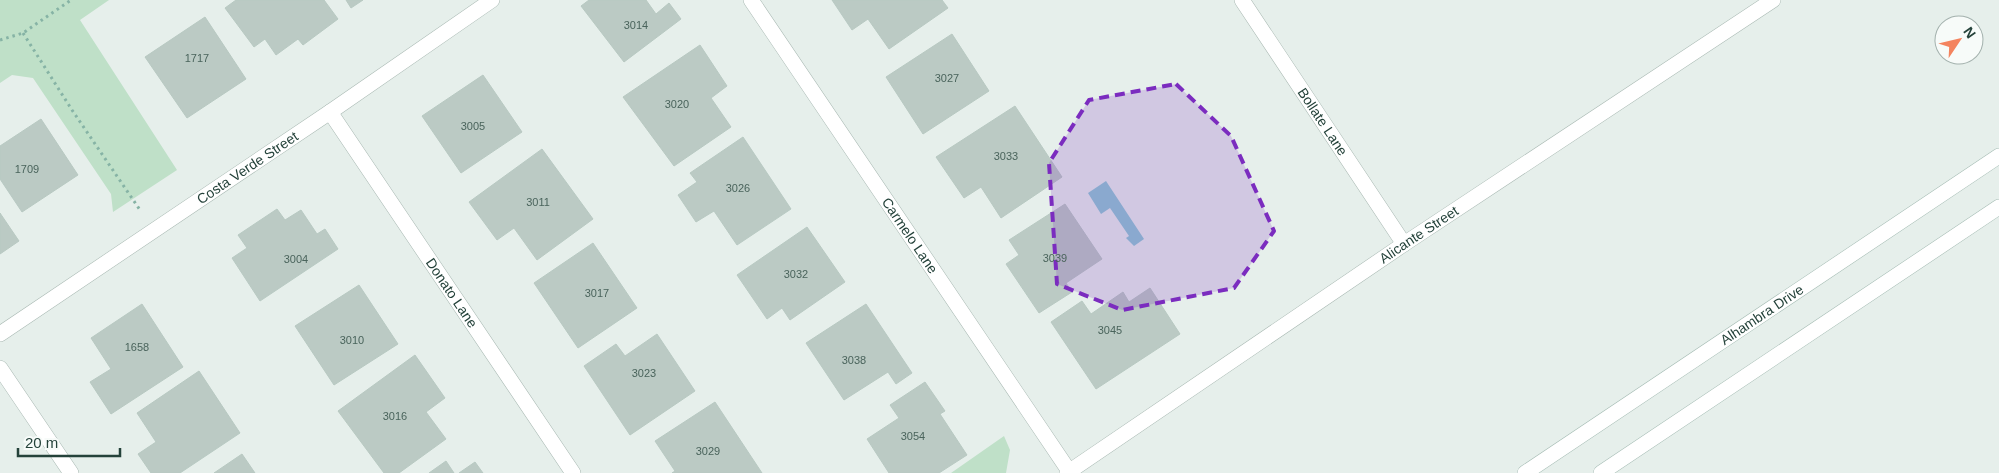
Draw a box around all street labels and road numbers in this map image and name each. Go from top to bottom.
street label: Bollate Lane [1295,85,1351,159]
street label: Costa Verde Street [194,128,301,207]
street label: Carmelo Lane [879,194,941,277]
street label: Alicante Street [1376,202,1461,266]
street label: Donato Lane [423,255,481,331]
street label: Alhambra Drive [1717,281,1807,348]

